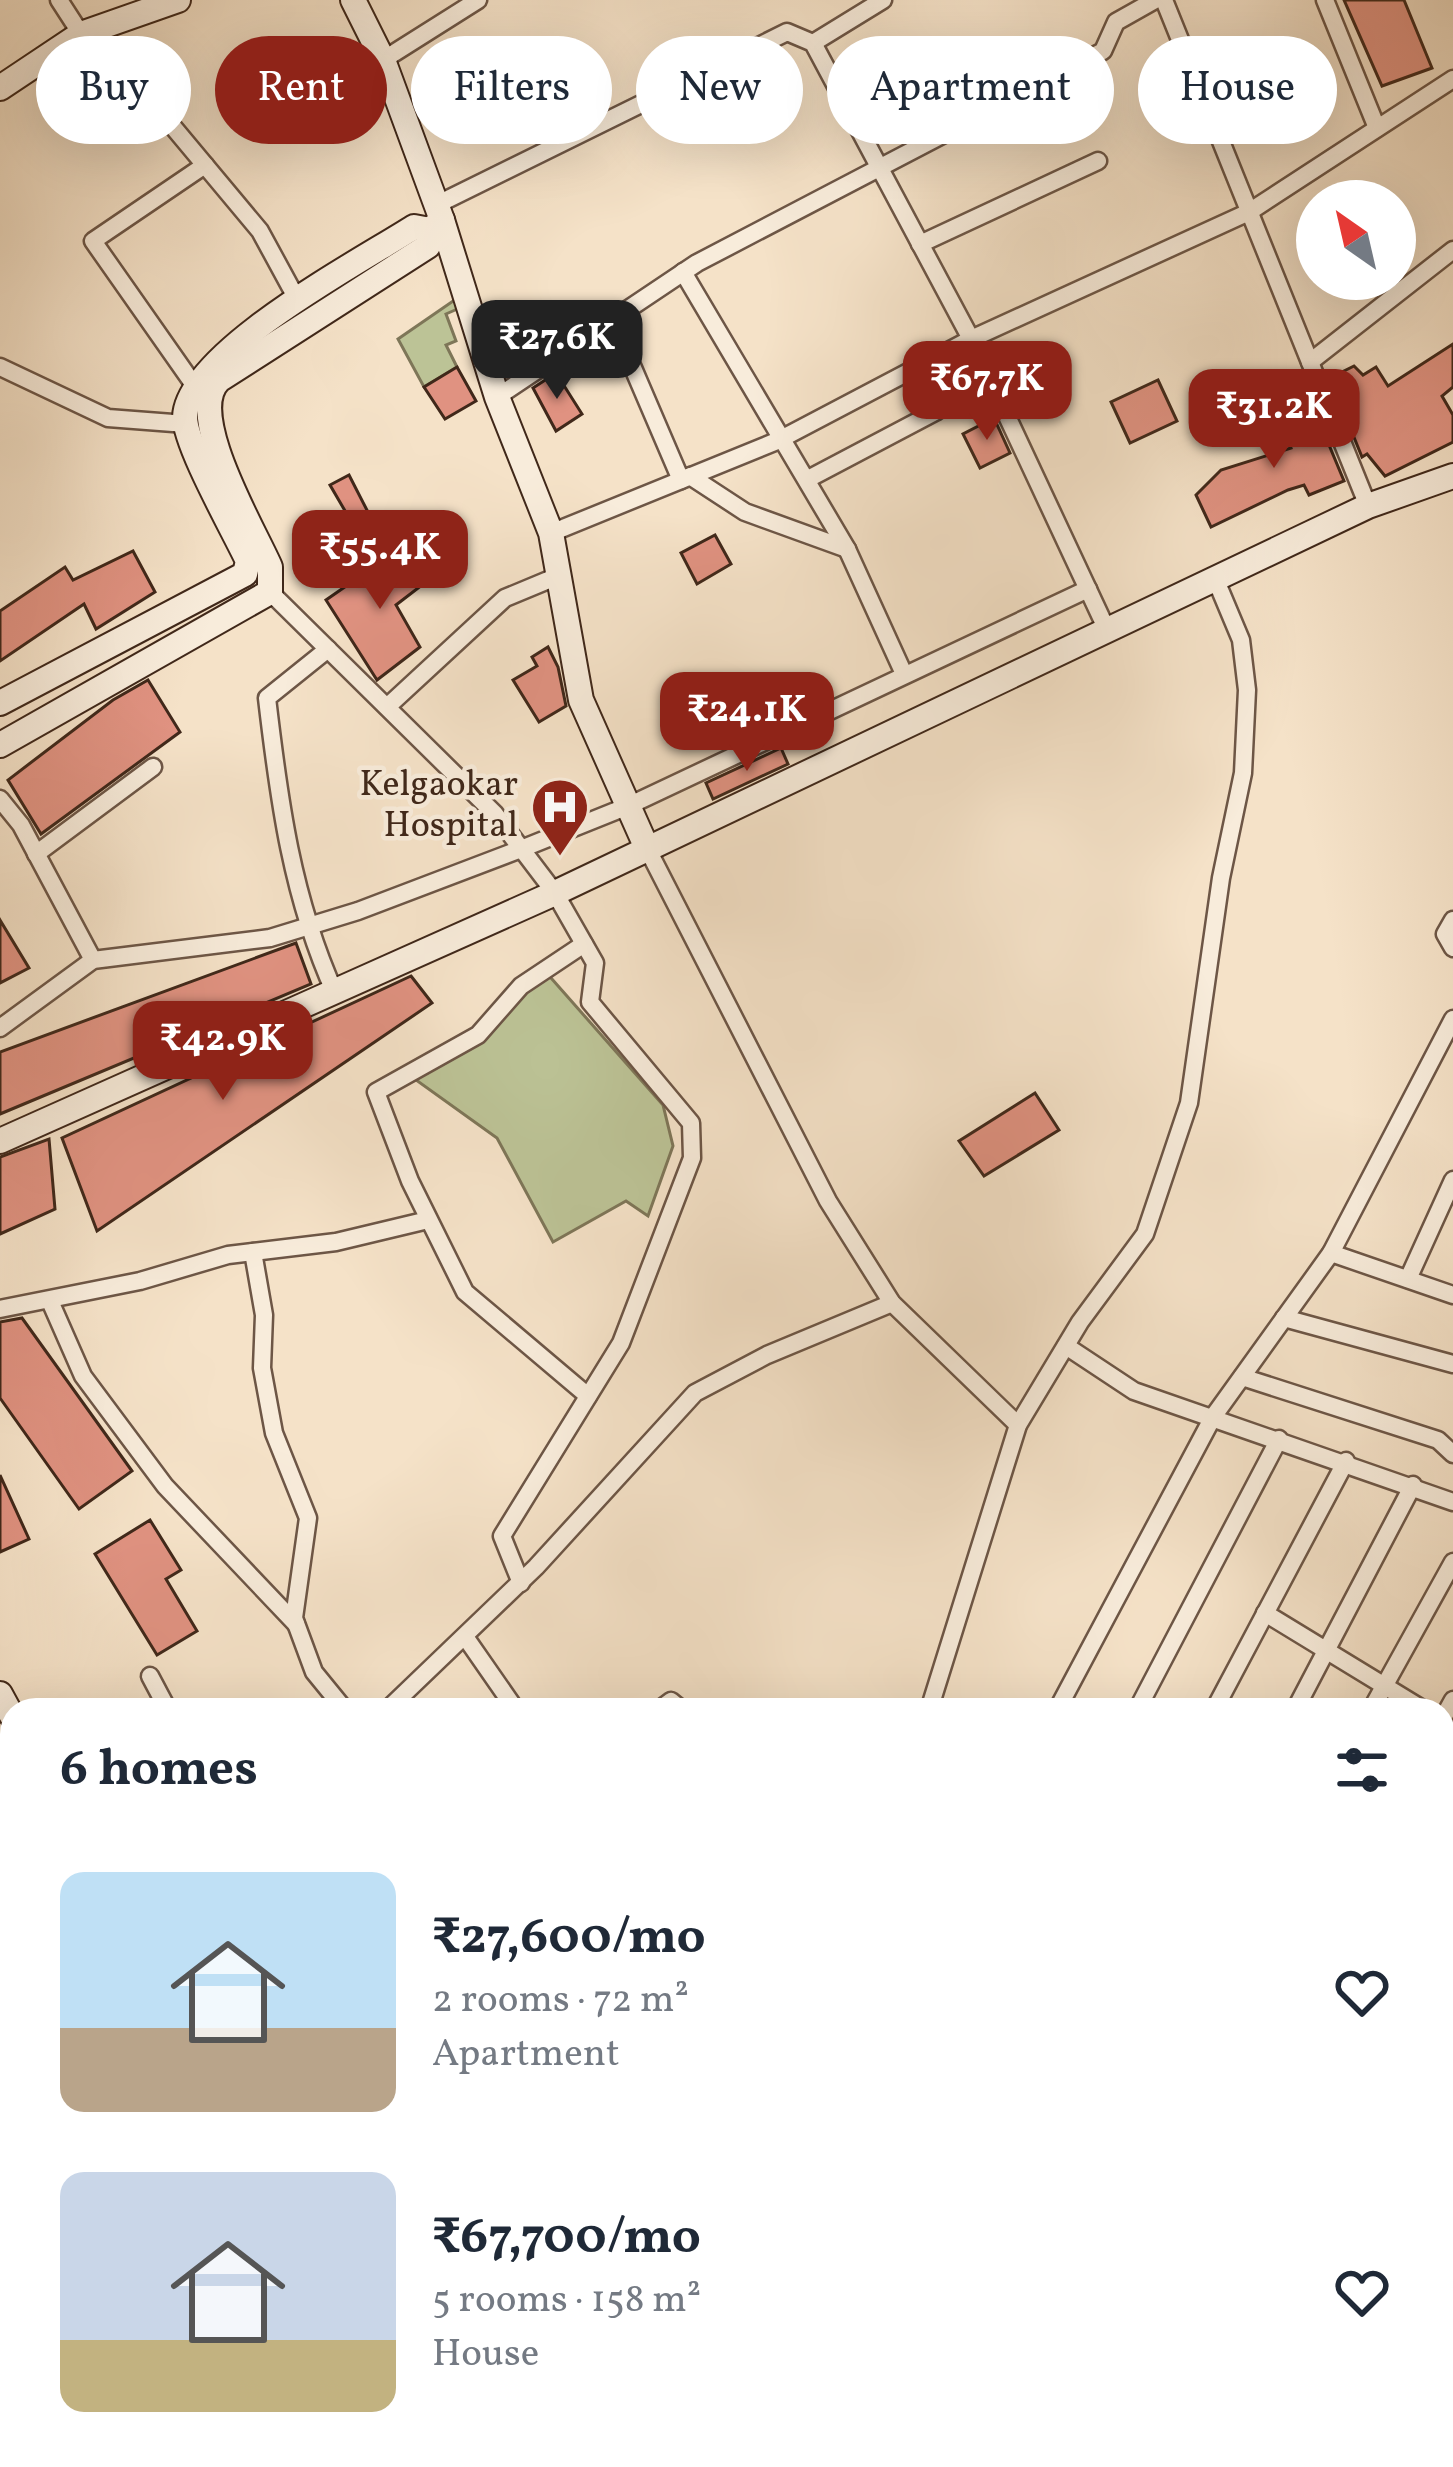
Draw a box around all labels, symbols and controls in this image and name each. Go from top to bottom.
chip: Buy [36,36,191,144]
chip: Rent [215,36,387,144]
chip: Filters [411,36,612,144]
chip: New [636,36,803,144]
chip: Apartment [827,36,1114,144]
chip: House [1138,36,1337,144]
north arrow [1296,180,1416,300]
map controls [1296,180,1416,300]
pin: ₹27.6K [459,300,655,402]
text: ₹27.6K [499,312,615,366]
pin: ₹67.7K [889,341,1085,443]
text: ₹67.7K [930,353,1044,407]
pin: ₹31.2K [1176,369,1372,471]
text: ₹31.2K [1216,381,1332,435]
pin: ₹55.4K [282,510,478,612]
text: ₹55.4K [319,522,441,576]
pin: ₹24.1K [649,672,845,774]
text: ₹24.1K [687,684,807,738]
place label: Kelgaokar Hospital [359,761,518,852]
hospital icon: Kelgaokar Hospital [529,776,591,858]
pin: ₹42.9K [125,1001,321,1103]
text: ₹42.9K [160,1013,286,1067]
text: 6 homes [60,1735,258,1806]
icon: filters [1329,1737,1395,1803]
text: ₹27,600/mo [432,1903,706,1974]
icon: home [156,1920,300,2064]
icon: heart [1329,1959,1395,2025]
text: 2 rooms · 72 m² [432,1974,689,2028]
text: Apartment [432,2028,620,2082]
text: ₹67,700/mo [432,2203,701,2274]
icon: home [156,2220,300,2364]
icon: heart [1329,2259,1395,2325]
text: 5 rooms · 158 m² [432,2274,701,2328]
text: House [432,2328,539,2382]

